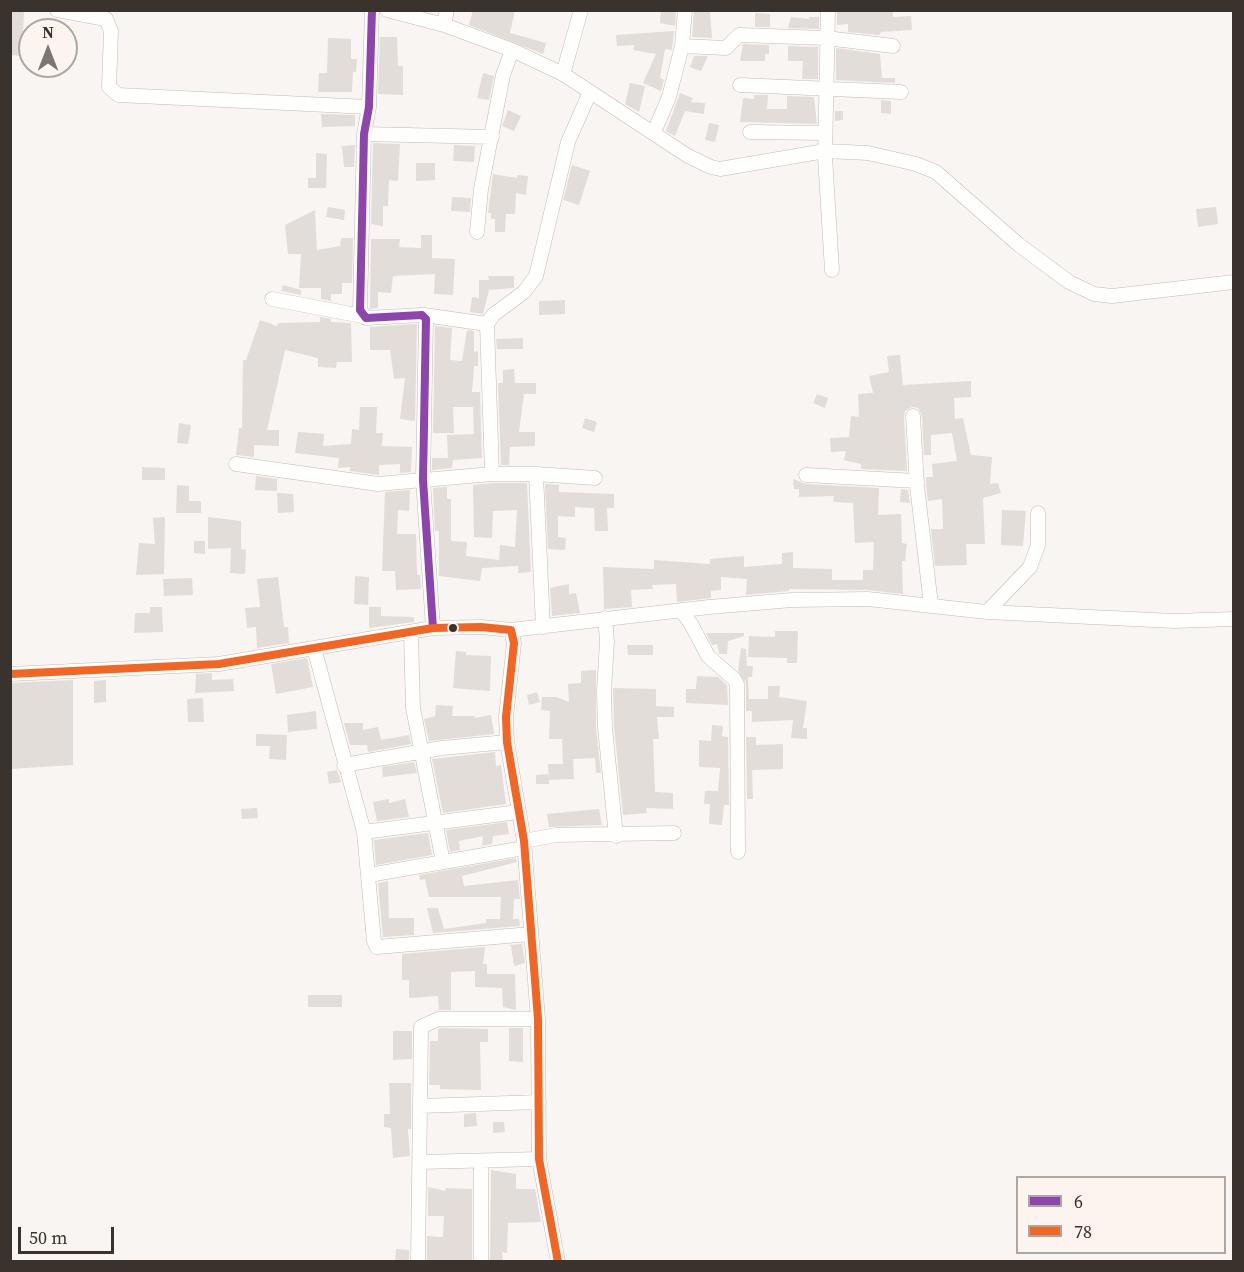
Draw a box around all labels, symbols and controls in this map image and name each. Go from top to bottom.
north arrow [18,18,78,78]
text: N [42,21,54,43]
unlabelled marker [447,622,459,634]
legend [1016,1176,1226,1254]
text: 6 [1074,1189,1083,1214]
scale bar [21,1215,117,1253]
text: 78 [1074,1219,1092,1244]
text: 50 m [29,1225,67,1250]

